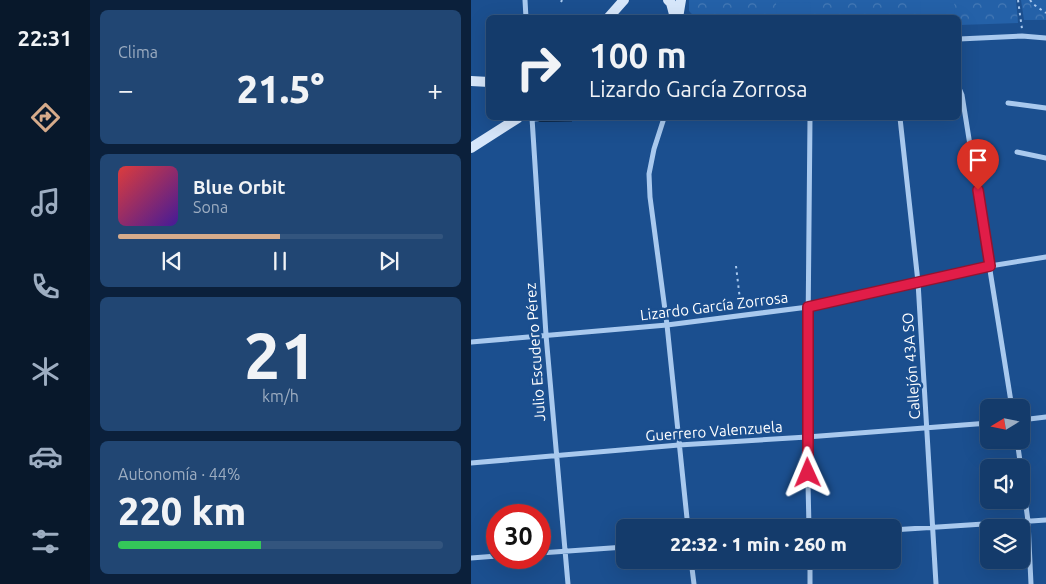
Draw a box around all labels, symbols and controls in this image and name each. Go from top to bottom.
text: 22:31 [17,25,73,50]
icon: right [506,35,571,100]
text: 100 m [589,35,687,75]
text: Clima [118,43,158,61]
text: 21.5° [237,68,324,110]
text: − [118,74,134,105]
text: + [427,74,443,105]
text: Lizardo García Zorrosa [589,76,808,101]
icon: directions [28,100,63,135]
pin [957,139,999,190]
icon: arrive [964,146,992,174]
text: Blue Orbit [193,176,286,198]
icon: music [28,185,63,220]
text: Sona [193,198,228,216]
icon: previous [158,247,186,275]
icon: pause [266,247,294,275]
icon: next [375,247,403,275]
icon: phone [28,269,63,304]
street label: Julio Escudero Pérez [522,282,548,422]
street label: Lizardo García Zorrosa [639,288,789,324]
street label: Callejón 43A SO [899,312,923,420]
text: 21 [244,318,317,391]
icon: climate [28,354,63,389]
text: km/h [262,387,299,405]
north arrow [980,399,1030,449]
map controls [980,399,1030,569]
street label: Guerrero Valenzuela [645,418,783,444]
icon: car [28,439,63,474]
position arrow [781,446,833,498]
button: sound [980,459,1030,509]
text: Autonomía · 44% [118,465,240,483]
text: 220 km [118,490,246,532]
speed limit sign: 30 [486,504,551,569]
button: layers [980,519,1030,569]
icon: filters [28,524,63,559]
text: 22:32 · 1 min · 260 m [670,533,847,555]

